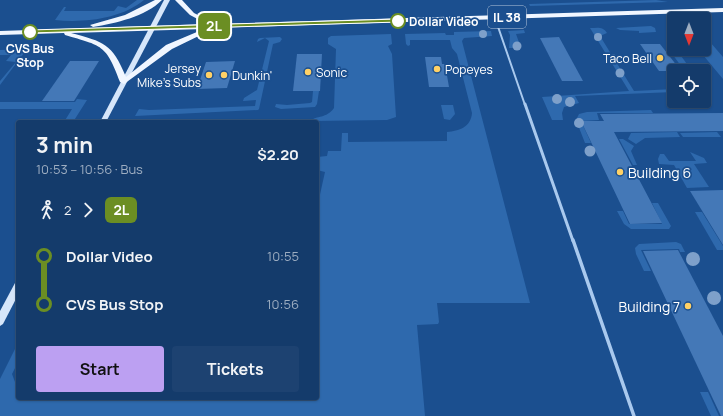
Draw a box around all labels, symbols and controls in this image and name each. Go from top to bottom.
road number: IL 38 [488,6,526,28]
north arrow [667,12,711,56]
map controls [667,12,711,108]
line badge: 2L [196,13,232,39]
marker: Dollar Video [390,13,406,29]
place label: Dollar Video [409,13,479,30]
text: 2L [206,16,222,35]
marker: CVS Bus Stop [22,24,38,40]
place label: CVS Bus Stop [6,40,54,71]
place label: Taco Bell [603,50,652,67]
marker: Taco Bell [655,53,665,63]
place label: Jersey Mike's Subs [137,60,202,91]
place label: Popeyes [445,61,493,78]
place label: Sonic [316,64,347,81]
marker: Popeyes [432,64,442,74]
button: locate [667,64,711,108]
place label: Dunkin' [232,67,272,84]
marker: Sonic [303,67,313,77]
marker: Jersey Mike's Subs [204,70,214,80]
marker: Dunkin' [219,70,229,80]
text: 3 min [36,130,93,160]
text: $2.20 [257,144,299,165]
text: 10:53 – 10:56 · Bus [36,160,143,178]
place label: Building 6 [628,163,691,182]
marker: Building 6 [615,167,625,177]
icon: walk [36,199,58,221]
icon: forward [77,199,99,221]
text: 2L [113,200,129,219]
text: 2 [64,201,71,219]
text: Dollar Video [66,246,153,267]
text: 10:55 [267,247,299,265]
text: CVS Bus Stop [66,294,163,315]
text: 10:56 [267,295,299,313]
place label: Building 7 [619,297,680,316]
marker: Building 7 [683,301,693,311]
button: Start [36,346,164,392]
button: Tickets [172,346,299,392]

